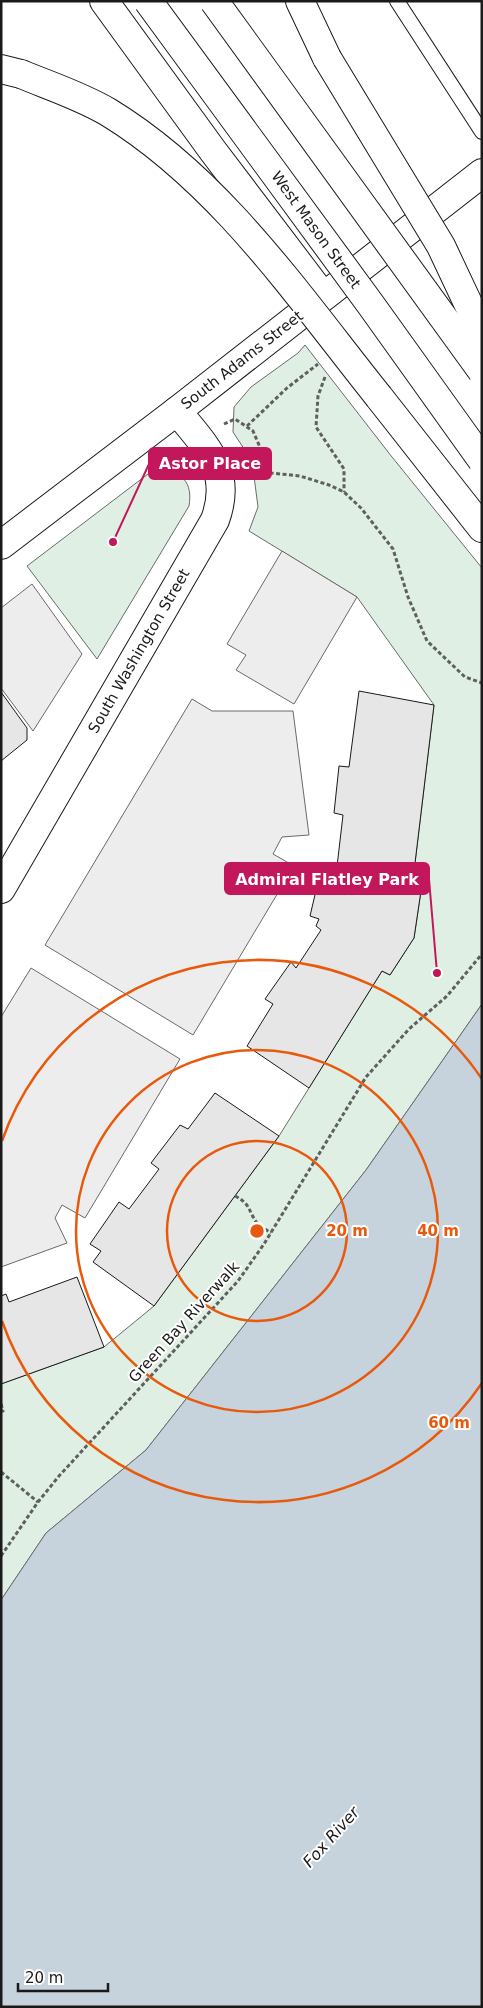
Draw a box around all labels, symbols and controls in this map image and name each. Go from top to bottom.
street label: West Mason Street [267,168,365,292]
street label: South Adams Street [177,307,307,413]
callout: Astor Place [149,448,271,479]
text: Astor Place [159,454,261,473]
street label: South Washington Street [84,565,194,736]
callout: Admiral Flatley Park [225,863,429,894]
text: Admiral Flatley Park [235,870,419,889]
centre of rings [248,1222,266,1240]
text: 20 m [326,1222,368,1240]
text: 40 m [417,1222,459,1240]
street label: Green Bay Riverwalk [125,1258,243,1386]
text: 60 m [428,1414,470,1432]
water label: Fox River [299,1802,364,1871]
scale bar [18,1960,108,1992]
text: 20 m [25,1969,63,1987]

